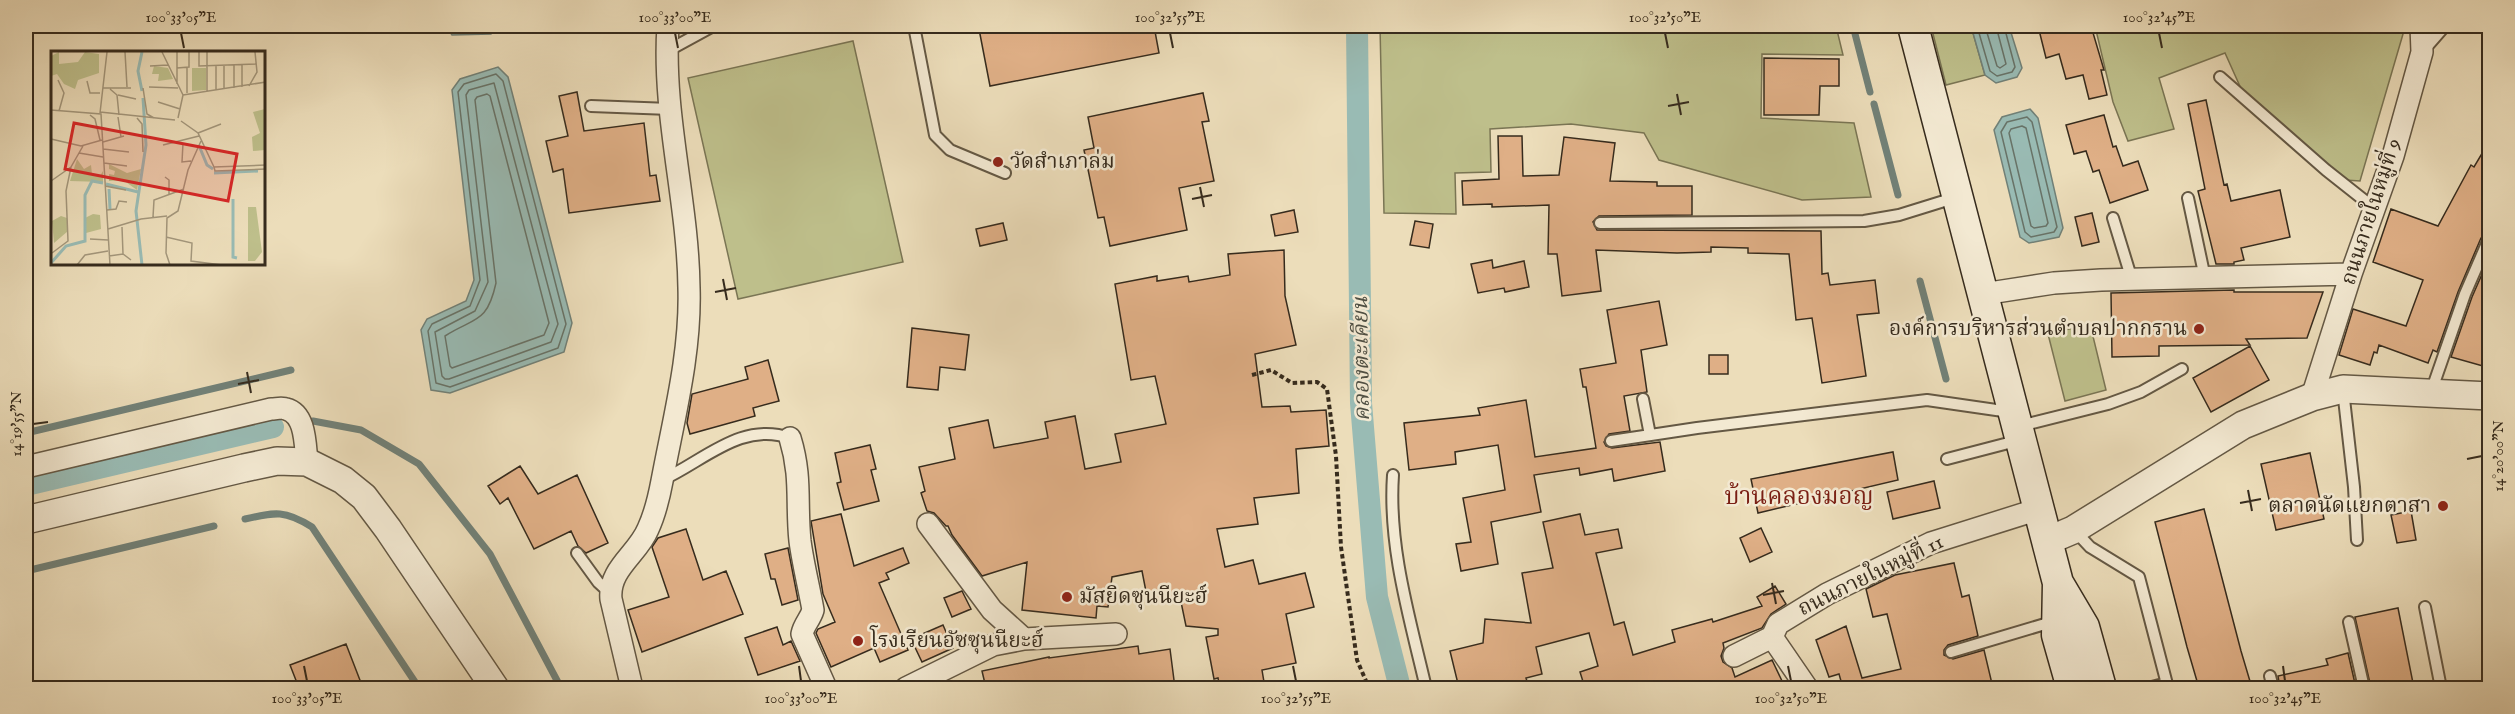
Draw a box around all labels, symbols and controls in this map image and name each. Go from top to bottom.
text: 100°33'05"E [146,8,217,27]
text: 100°33'00"E [639,8,711,27]
text: 100°32'55"E [1135,8,1205,27]
text: 100°32'50"E [1629,8,1701,27]
text: 100°32'45"E [2123,8,2195,27]
inset map [51,51,266,266]
street label: ถนนภายในหมู่ที่ 9 [2332,134,2408,289]
place label: วัดสำเภาล่ม [1010,149,1115,176]
marker: วัดสำเภาล่ม [991,155,1005,169]
water label: คลองตะเคียน [1347,296,1377,422]
place label: องค์การบริหารส่วนตำบลปากกราน [1889,315,2187,343]
marker: องค์การบริหารส่วนตำบลปากกราน [2192,322,2206,336]
text: 14°19'55"N [7,391,26,457]
text: 14°20'00"N [2489,420,2508,492]
district label: บ้านคลองมอญ [1725,482,1873,513]
place label: ตลาดนัดแยกตาสา [2268,493,2431,520]
marker: ตลาดนัดแยกตาสา [2436,499,2450,513]
street label: ถนนภายในหมู่ที่ 11 [1792,525,1948,623]
place label: มัสยิดซุนนียะฮ์ [1079,583,1207,611]
marker: มัสยิดซุนนียะฮ์ [1060,590,1074,604]
place label: โรงเรียนอัซซุนนียะฮ์ [869,625,1043,655]
marker: โรงเรียนอัซซุนนียะฮ์ [851,634,865,648]
text: 100°33'05"E [272,689,343,708]
text: 100°33'00"E [765,689,837,708]
text: 100°32'55"E [1261,689,1331,708]
text: 100°32'50"E [1755,689,1827,708]
text: 100°32'45"E [2249,689,2321,708]

